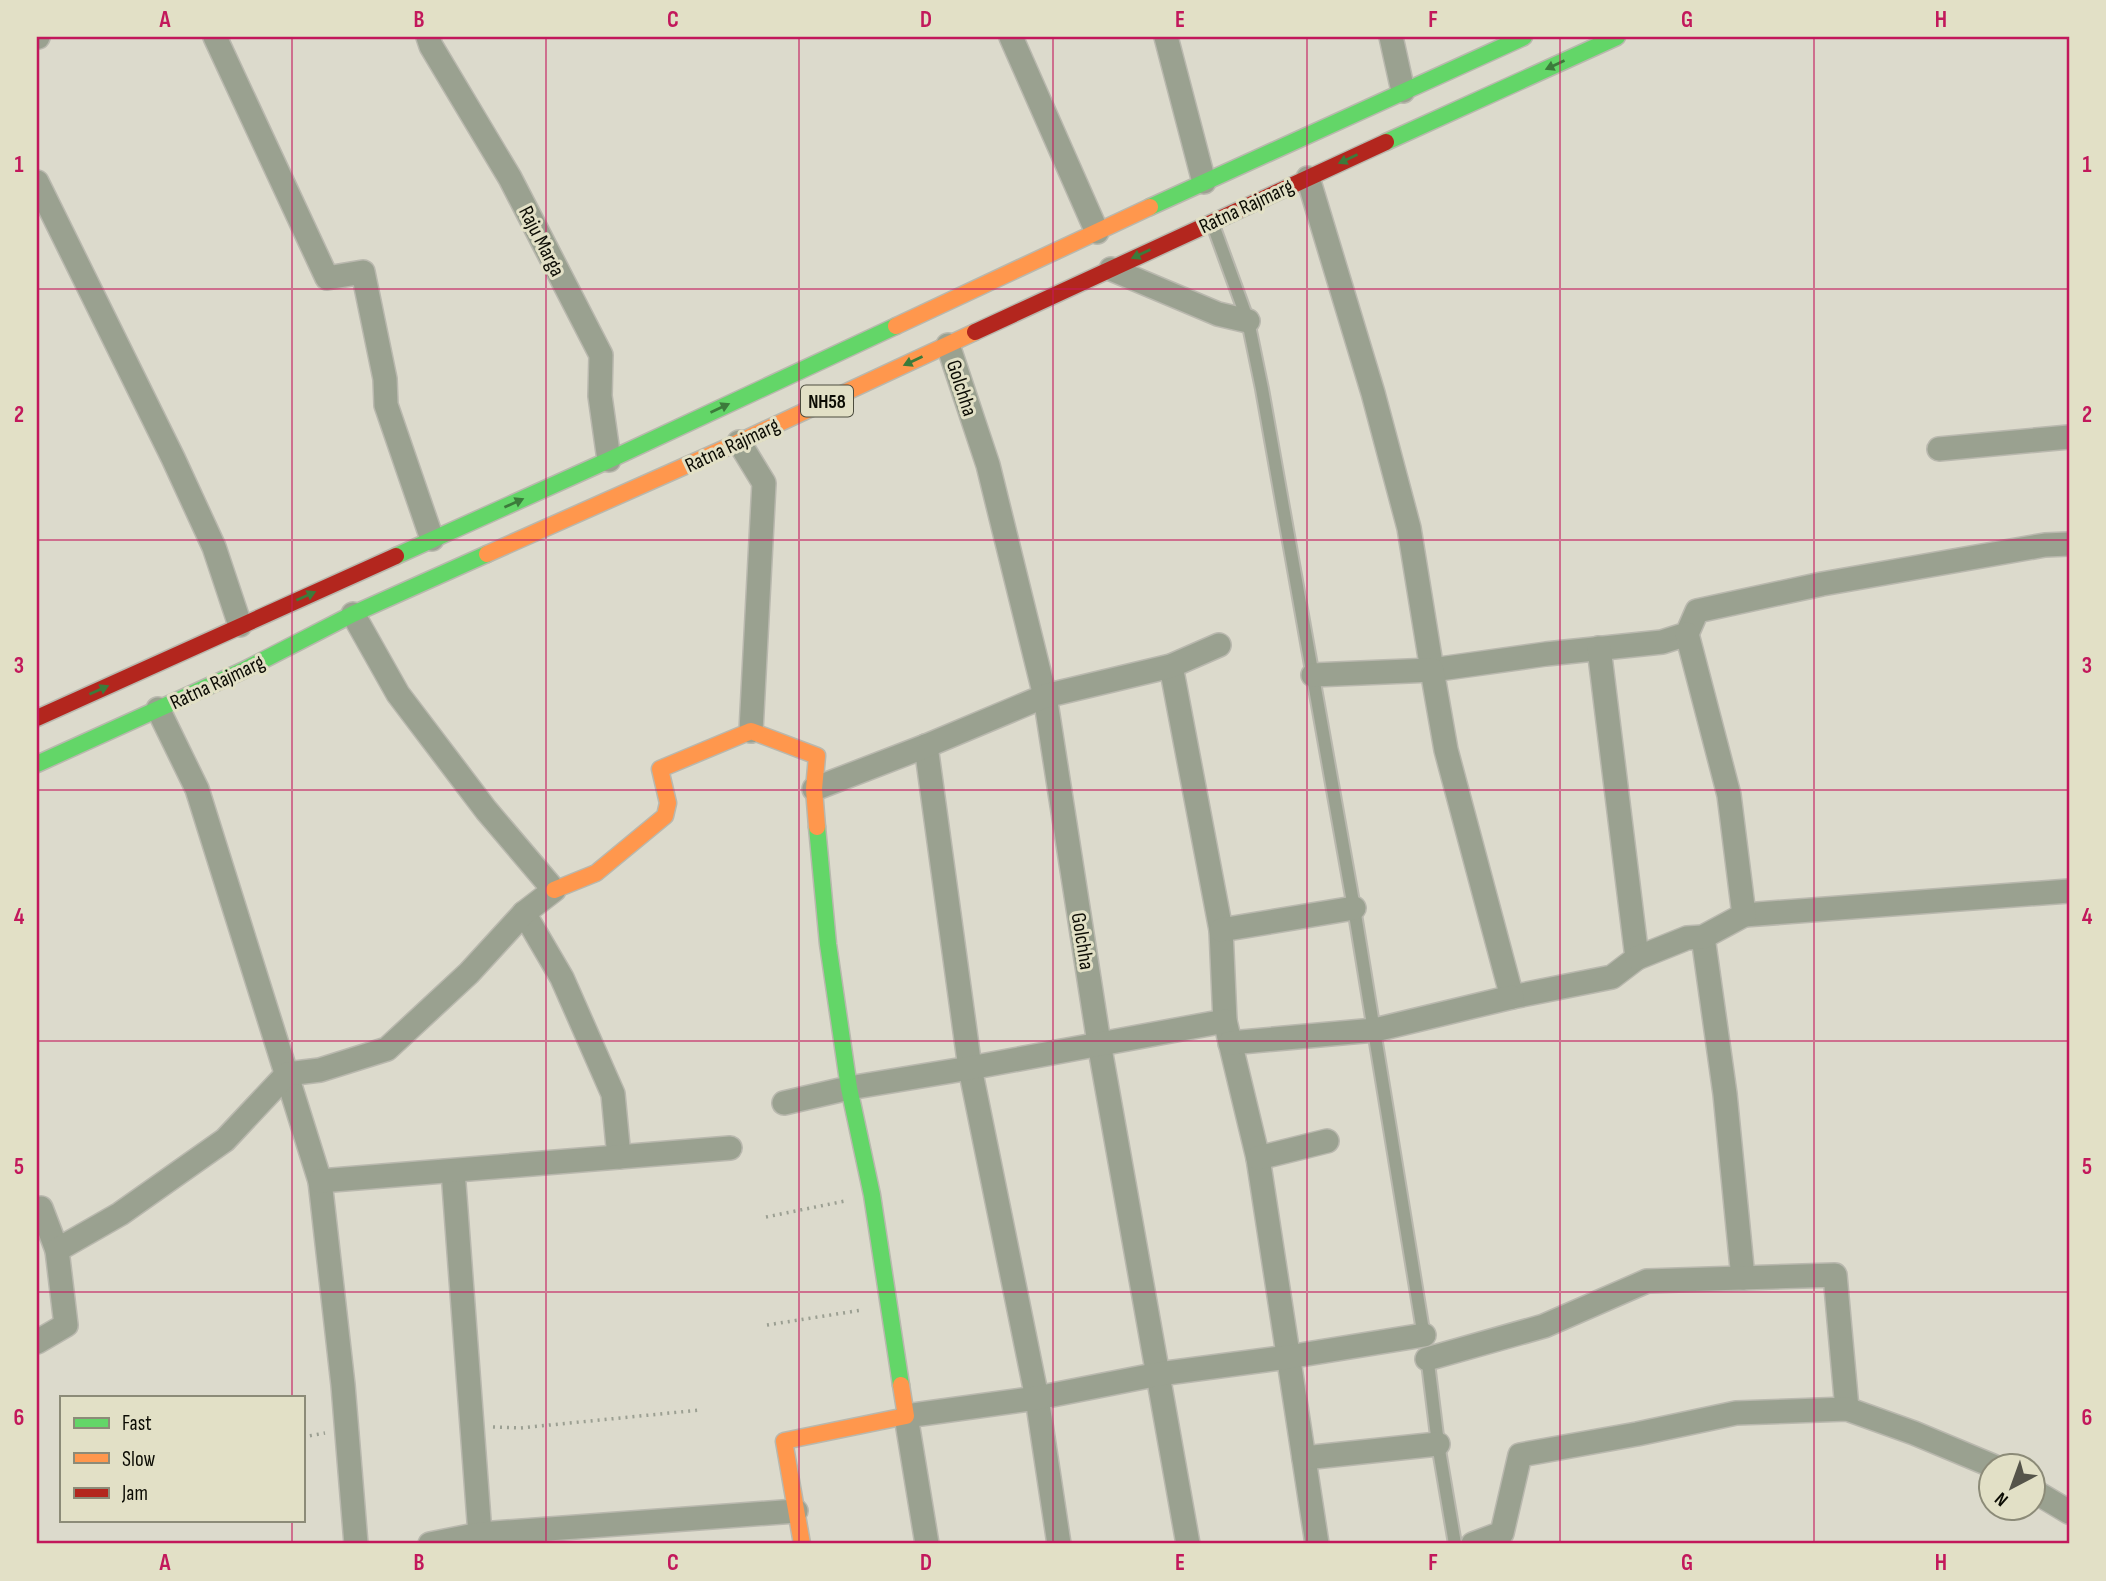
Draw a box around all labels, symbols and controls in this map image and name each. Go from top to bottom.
text: A [159,6,172,34]
text: B [414,6,425,34]
text: C [667,6,679,34]
text: D [920,6,932,34]
text: E [1175,6,1185,34]
text: F [1428,6,1438,34]
text: G [1681,6,1693,34]
text: H [1935,6,1947,34]
one-way arrow [1545,59,1565,71]
text: 1 [14,151,24,179]
text: 1 [2082,151,2092,179]
one-way arrow [1338,153,1358,165]
street label: Ratna Rajmarg [1195,174,1297,239]
street label: Raju Marga [513,202,570,281]
one-way arrow [1131,249,1152,260]
one-way arrow [903,356,924,367]
street label: Golchha [941,357,982,419]
road number: NH58 [801,386,853,416]
text: 2 [14,401,24,429]
text: 2 [2082,401,2092,429]
one-way arrow [710,402,731,413]
street label: Ratna Rajmarg [681,413,783,478]
one-way arrow [504,497,524,509]
one-way arrow [296,590,316,602]
street label: Ratna Rajmarg [166,650,268,715]
text: 3 [14,652,24,680]
text: 3 [2082,652,2092,680]
one-way arrow [89,684,109,696]
text: 4 [14,903,25,931]
text: 4 [2082,903,2093,931]
street label: Golchha [1066,911,1099,971]
text: 5 [14,1153,24,1181]
text: 5 [2082,1153,2092,1181]
legend [60,1396,304,1522]
text: 6 [14,1404,24,1432]
text: 6 [2082,1404,2092,1432]
text: Fast [122,1411,152,1436]
text: Slow [122,1447,156,1472]
north arrow [1976,1452,2046,1522]
text: Jam [121,1481,148,1506]
text: N [1990,1487,2013,1511]
text: A [159,1549,172,1577]
text: B [414,1549,425,1577]
text: C [667,1549,679,1577]
text: D [920,1549,932,1577]
text: E [1175,1549,1185,1577]
text: F [1428,1549,1438,1577]
text: G [1681,1549,1693,1577]
text: H [1935,1549,1947,1577]

